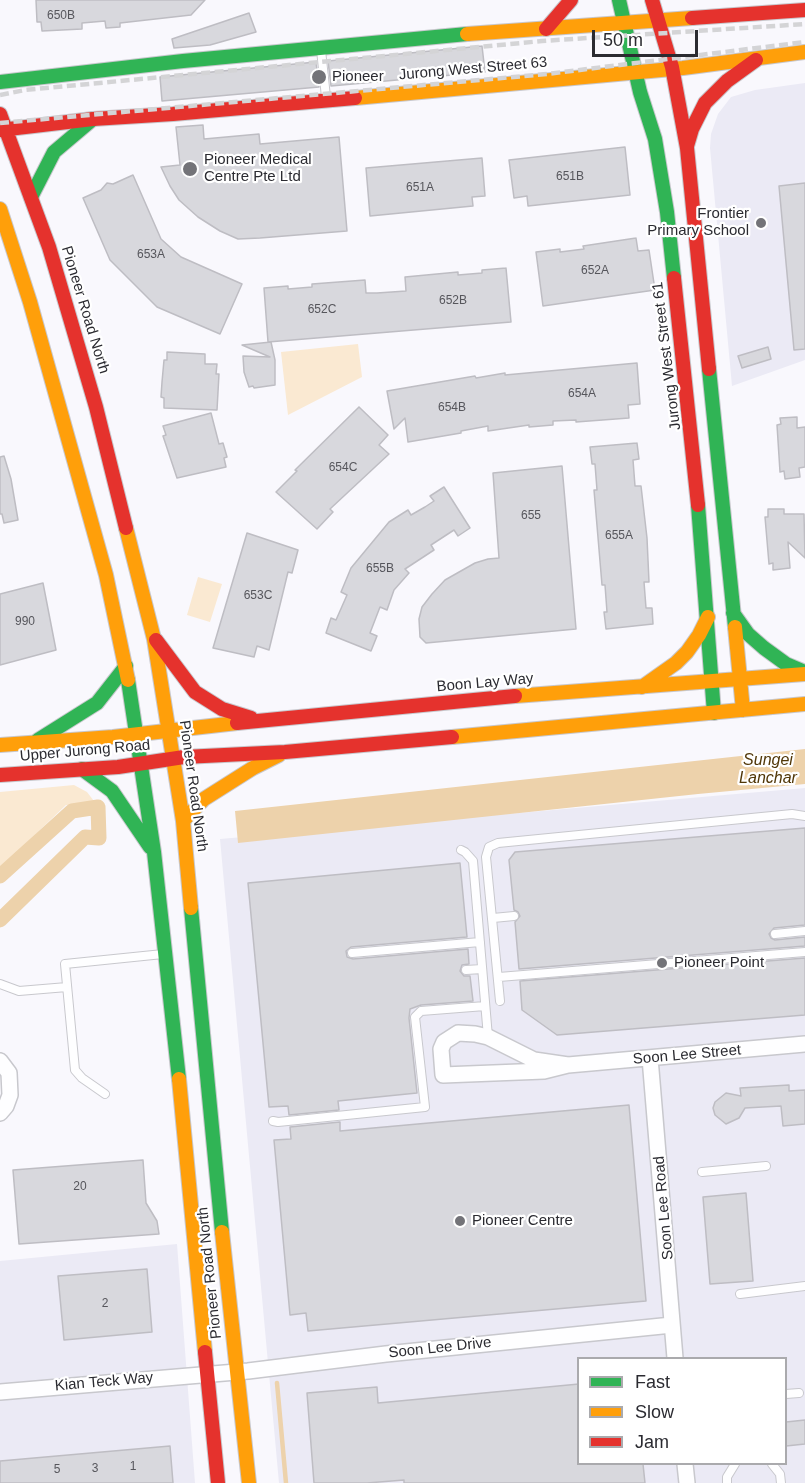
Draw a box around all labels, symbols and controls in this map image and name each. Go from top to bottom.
house number: 650B [47,9,75,23]
scale bar [595,18,702,56]
text: 50 m [603,30,643,50]
street label: Jurong West Street 63 [398,54,548,84]
marker: Pioneer [310,68,328,86]
place label: Pioneer [332,68,384,86]
place label: Pioneer Medical Centre Pte Ltd [204,151,312,186]
marker: Pioneer Medical Centre Pte Ltd [181,160,199,178]
house number: 651B [556,170,584,184]
house number: 651A [406,181,434,195]
place label: Frontier Primary School [647,205,749,240]
marker: Frontier Primary School [754,216,768,230]
street label: Pioneer Road North [57,244,113,376]
house number: 653A [137,248,165,262]
house number: 652A [581,264,609,278]
street label: Jurong West Street 61 [649,281,685,431]
house number: 652B [439,294,467,308]
house number: 652C [308,303,336,317]
house number: 654A [568,387,596,401]
house number: 654B [438,401,466,415]
house number: 654C [329,461,357,475]
house number: 655 [521,509,541,523]
house number: 655A [605,529,633,543]
house number: 655B [366,562,394,576]
house number: 653C [244,589,272,603]
house number: 990 [15,615,35,629]
street label: Boon Lay Way [436,670,534,696]
street label: Pioneer Road North [175,719,211,853]
street label: Upper Jurong Road [19,736,151,766]
water label: Sungei Lanchar [739,751,797,789]
place label: Pioneer Point [674,954,764,972]
marker: Pioneer Point [655,956,669,970]
street label: Soon Lee Street [632,1041,742,1069]
street label: Soon Lee Road [650,1155,678,1261]
house number: 20 [73,1180,87,1194]
street label: Pioneer Road North [194,1206,226,1340]
place label: Pioneer Centre [472,1212,573,1230]
marker: Pioneer Centre [453,1214,467,1228]
house number: 2 [102,1297,108,1311]
street label: Soon Lee Drive [388,1334,492,1362]
legend [577,1357,787,1465]
street label: Kian Teck Way [54,1369,154,1395]
text: Fast [635,1372,670,1392]
text: Slow [635,1402,674,1422]
text: Jam [635,1432,669,1452]
house number: 1 [130,1460,136,1474]
house number: 3 [92,1462,98,1476]
house number: 5 [54,1463,60,1477]

